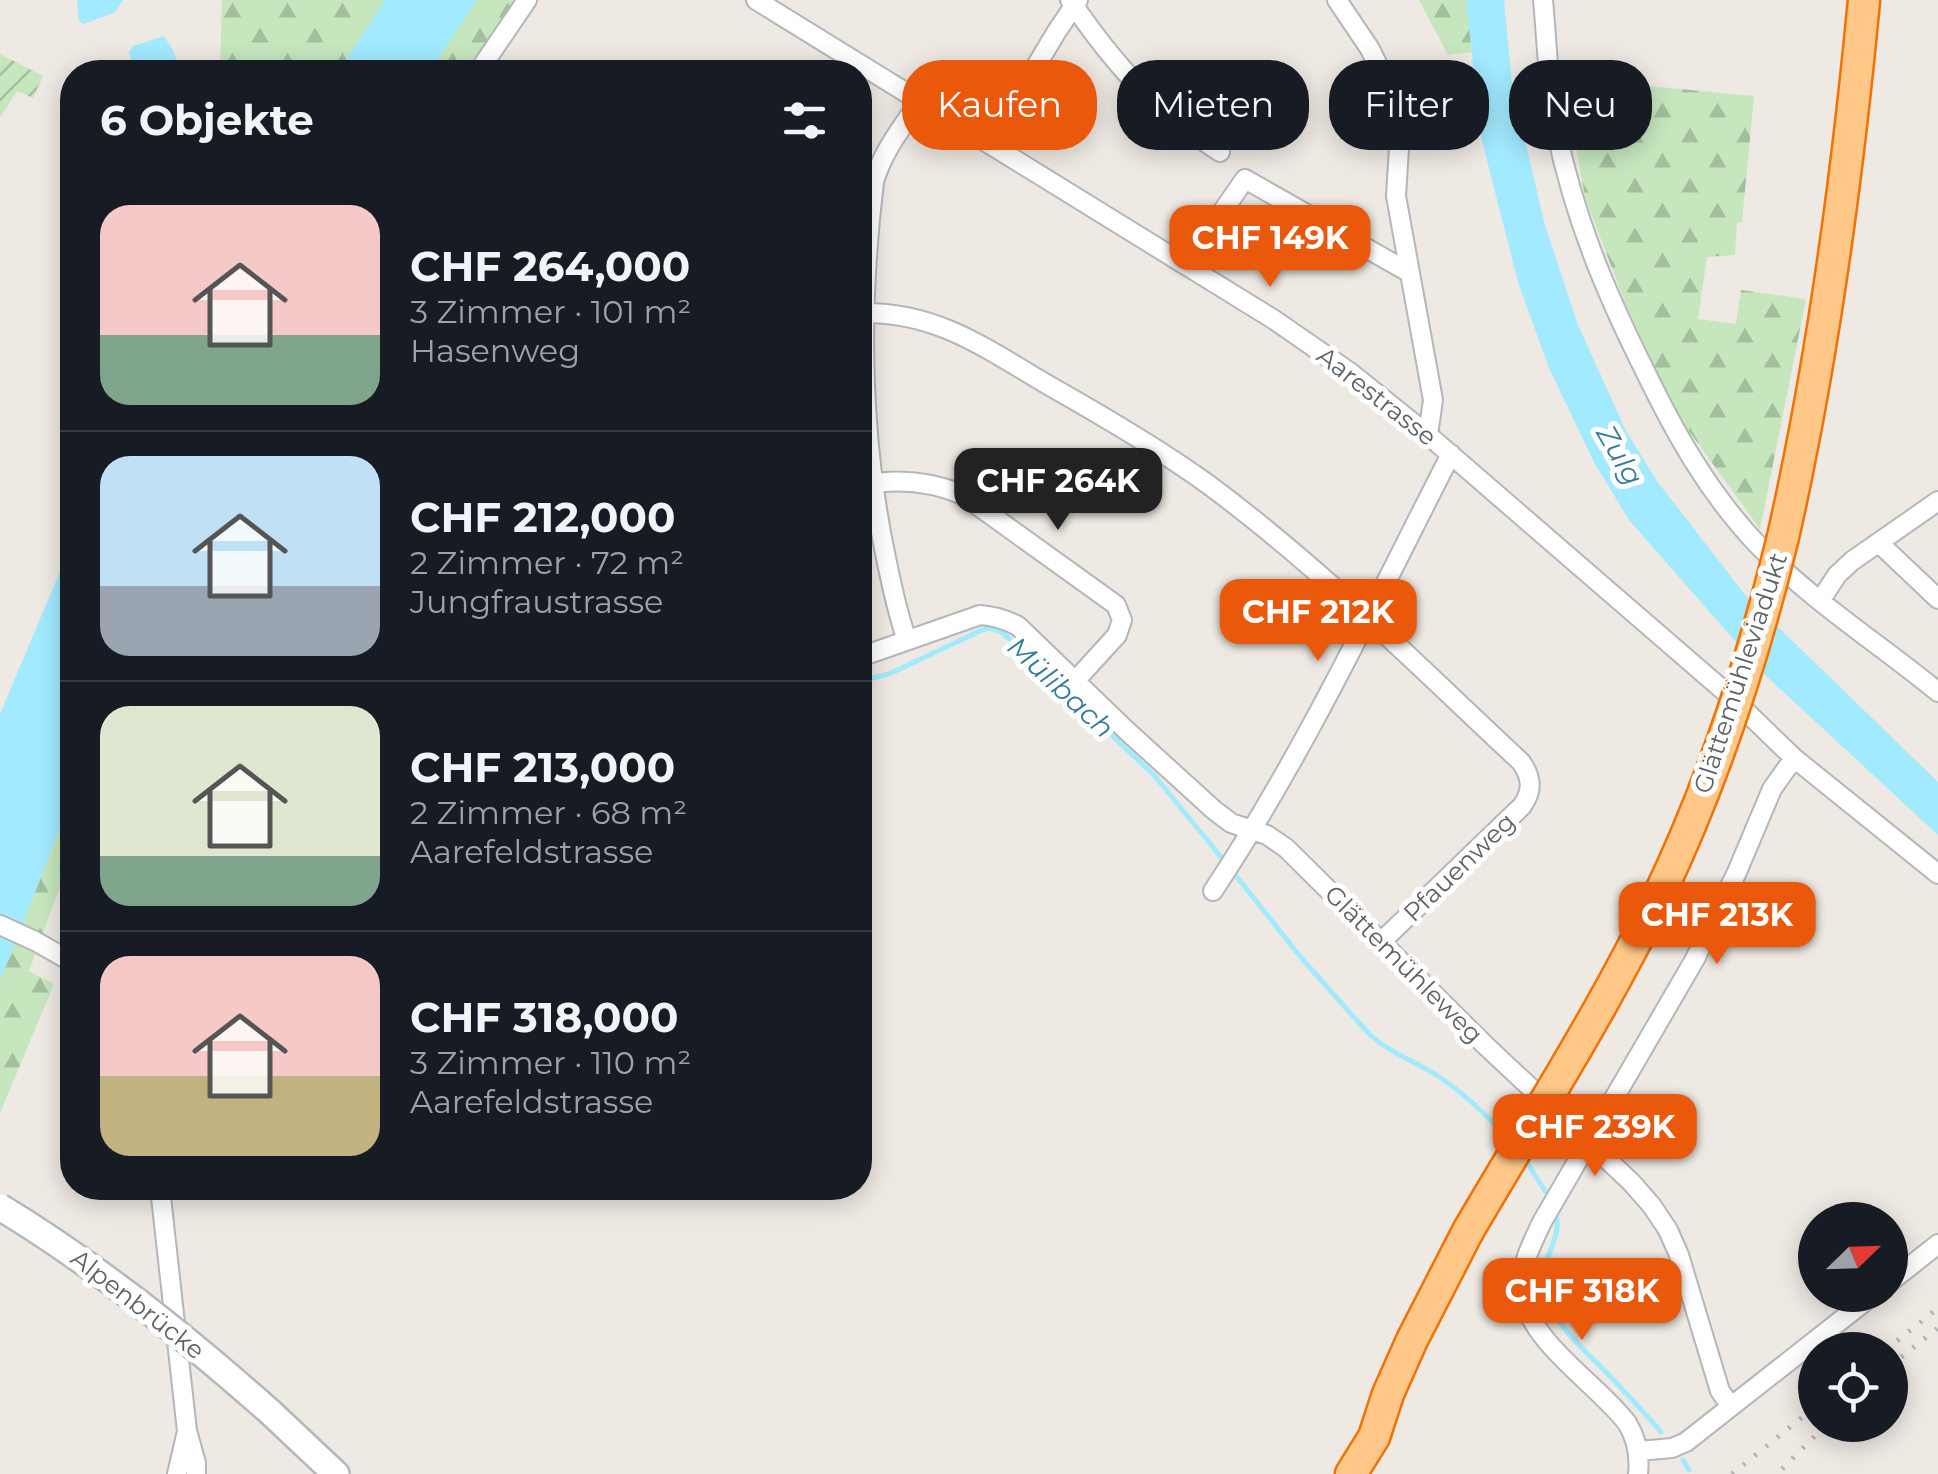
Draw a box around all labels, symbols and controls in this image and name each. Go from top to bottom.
chip: Kaufen [902,60,1097,150]
chip: Mieten [1117,60,1309,150]
chip: Filter [1329,60,1489,150]
chip: Neu [1509,60,1652,150]
icon: filters [777,93,832,148]
text: 6 Objekte [100,94,314,146]
pin: CHF 149K [1167,205,1373,290]
text: CHF 149K [1191,218,1349,257]
text: CHF 264,000 [410,240,690,292]
icon: home [180,245,300,365]
text: 3 Zimmer · 101 m² [410,292,691,331]
text: Hasenweg [410,331,580,370]
street label: Aarestrasse [1311,340,1443,452]
water label: Zulg [1589,418,1651,491]
pin: CHF 264K [955,448,1161,533]
text: CHF 264K [976,461,1140,500]
text: CHF 212,000 [410,491,676,543]
icon: home [180,496,300,616]
text: 2 Zimmer · 72 m² [410,543,684,582]
street label: Glättemühleviadukt [1687,549,1793,797]
pin: CHF 212K [1215,579,1421,664]
text: Jungfraustrasse [410,582,663,621]
text: CHF 212K [1242,592,1394,631]
water label: Mülibach [1001,629,1121,745]
text: CHF 213,000 [410,741,675,793]
icon: home [180,746,300,866]
text: 2 Zimmer · 68 m² [410,793,687,832]
street label: Pfauenweg [1397,806,1521,928]
text: Aarefeldstrasse [410,832,653,871]
street label: Glättemühleweg [1319,879,1489,1049]
pin: CHF 213K [1614,882,1820,967]
text: CHF 213K [1641,895,1793,934]
text: CHF 318,000 [410,991,679,1043]
icon: home [180,996,300,1116]
text: 3 Zimmer · 110 m² [410,1043,691,1082]
text: Aarefeldstrasse [410,1082,653,1121]
pin: CHF 239K [1492,1094,1698,1179]
text: CHF 239K [1515,1107,1675,1146]
north arrow [1798,1202,1908,1312]
map controls [1798,1202,1908,1442]
street label: Alpenbrücke [65,1243,211,1365]
pin: CHF 318K [1479,1258,1685,1343]
text: CHF 318K [1505,1271,1659,1310]
button: locate [1798,1332,1908,1442]

